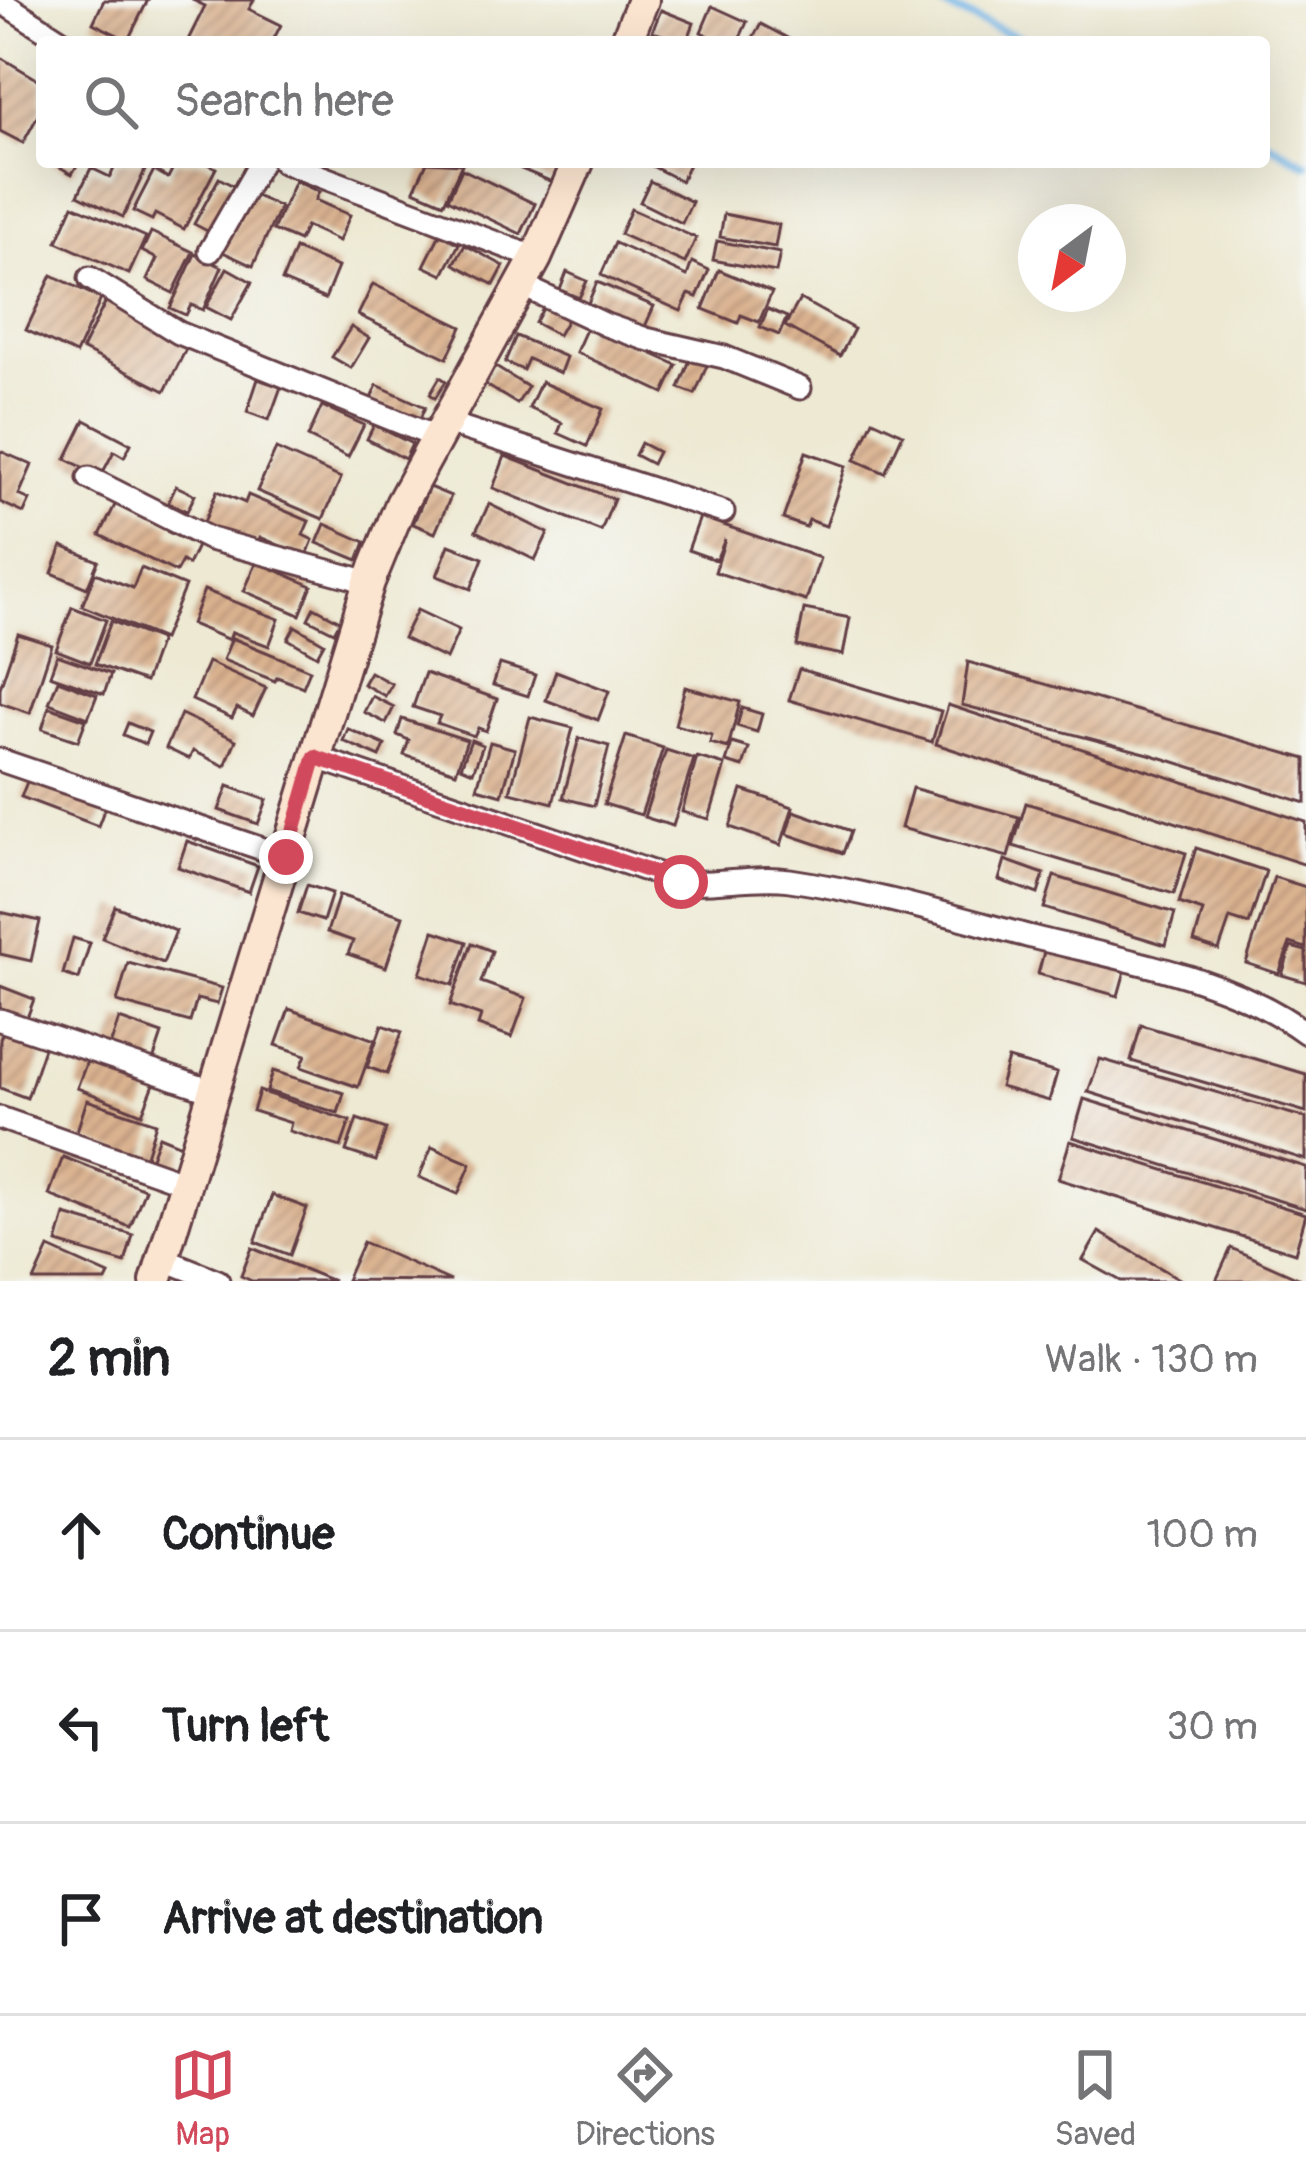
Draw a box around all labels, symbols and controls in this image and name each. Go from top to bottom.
search box [36,36,1270,168]
icon: search [78,69,144,135]
text: Search here [174,74,394,130]
north arrow [1018,204,1126,312]
route end [259,830,313,884]
route start [654,855,708,909]
text: 2 min [48,1327,170,1391]
text: Walk · 130 m [1045,1335,1258,1384]
icon: ahead [48,1502,114,1568]
text: Continue [162,1507,335,1563]
text: 100 m [1146,1510,1258,1559]
icon: left [48,1694,114,1760]
text: Turn left [162,1699,329,1755]
text: 30 m [1167,1702,1258,1751]
icon: arrive [48,1886,114,1952]
text: Arrive at destination [162,1891,543,1947]
tab: Map [170,2042,236,2155]
tab: Directions [575,2042,715,2155]
tab: Saved [1054,2042,1136,2155]

